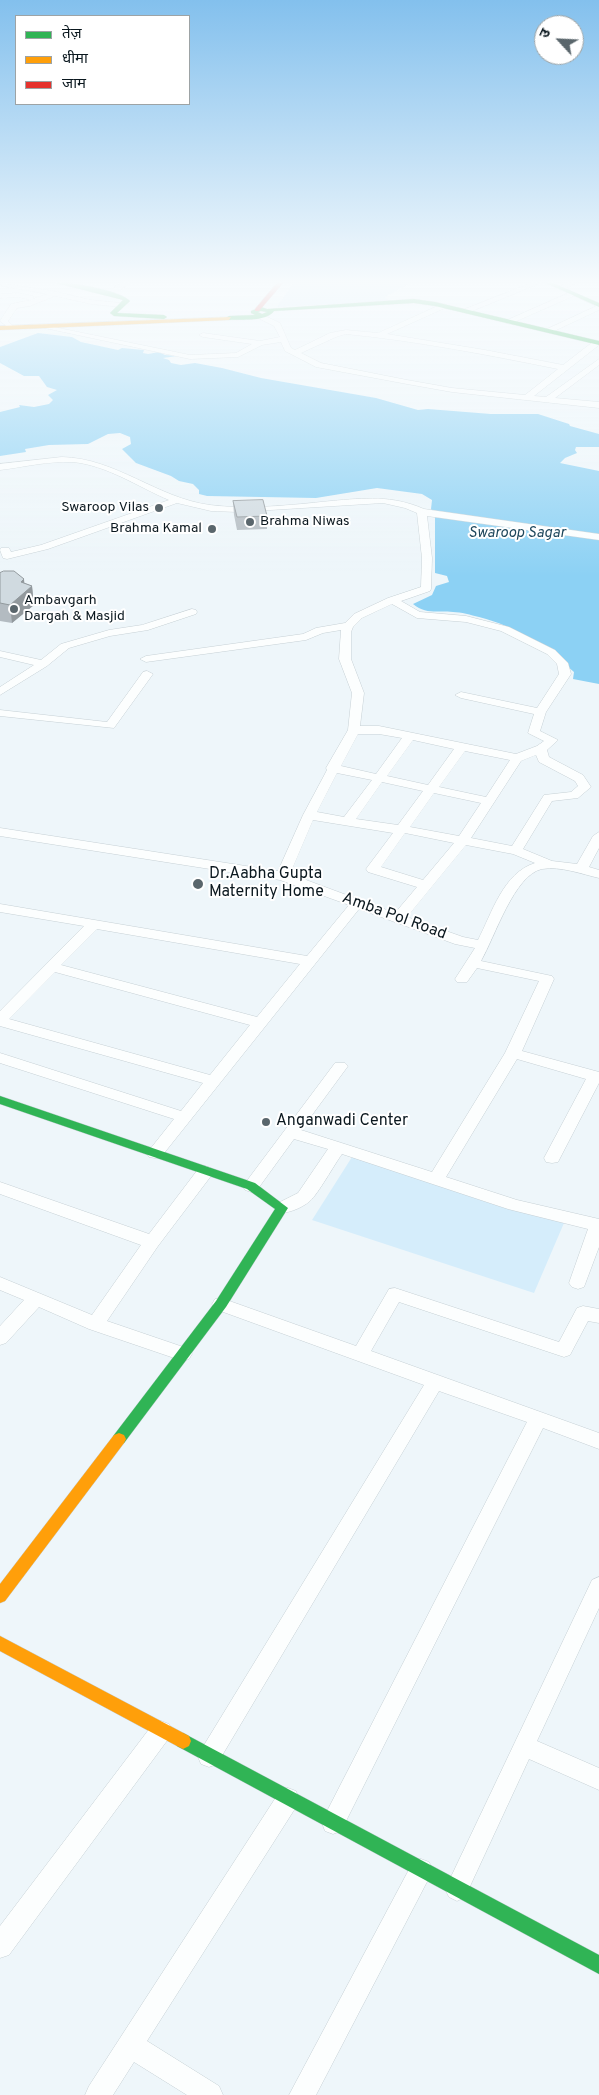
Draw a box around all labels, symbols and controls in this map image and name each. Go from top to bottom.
legend [15,15,190,105]
north arrow [534,15,584,65]
text: तेज़ [62,25,82,44]
text: उ [536,27,555,41]
text: धीमा [62,50,88,69]
text: जाम [62,75,86,94]
place label: Swaroop Vilas [61,500,149,516]
marker: Swaroop Vilas [153,502,165,514]
place label: Brahma Niwas [260,514,350,530]
marker: Brahma Niwas [244,516,256,528]
place label: Brahma Kamal [110,521,202,537]
marker: Brahma Kamal [206,523,218,535]
water label: Swaroop Sagar [468,525,566,543]
place label: Ambavgarh Dargah & Masjid [24,593,125,626]
marker: Ambavgarh Dargah & Masjid [8,603,20,615]
place label: Dr.Aabha Gupta Maternity Home [209,865,324,903]
marker: Dr.Aabha Gupta Maternity Home [191,877,205,891]
street label: Amba Pol Road [339,889,449,945]
place label: Anganwadi Center [276,1112,408,1132]
marker: Anganwadi Center [260,1116,272,1128]

